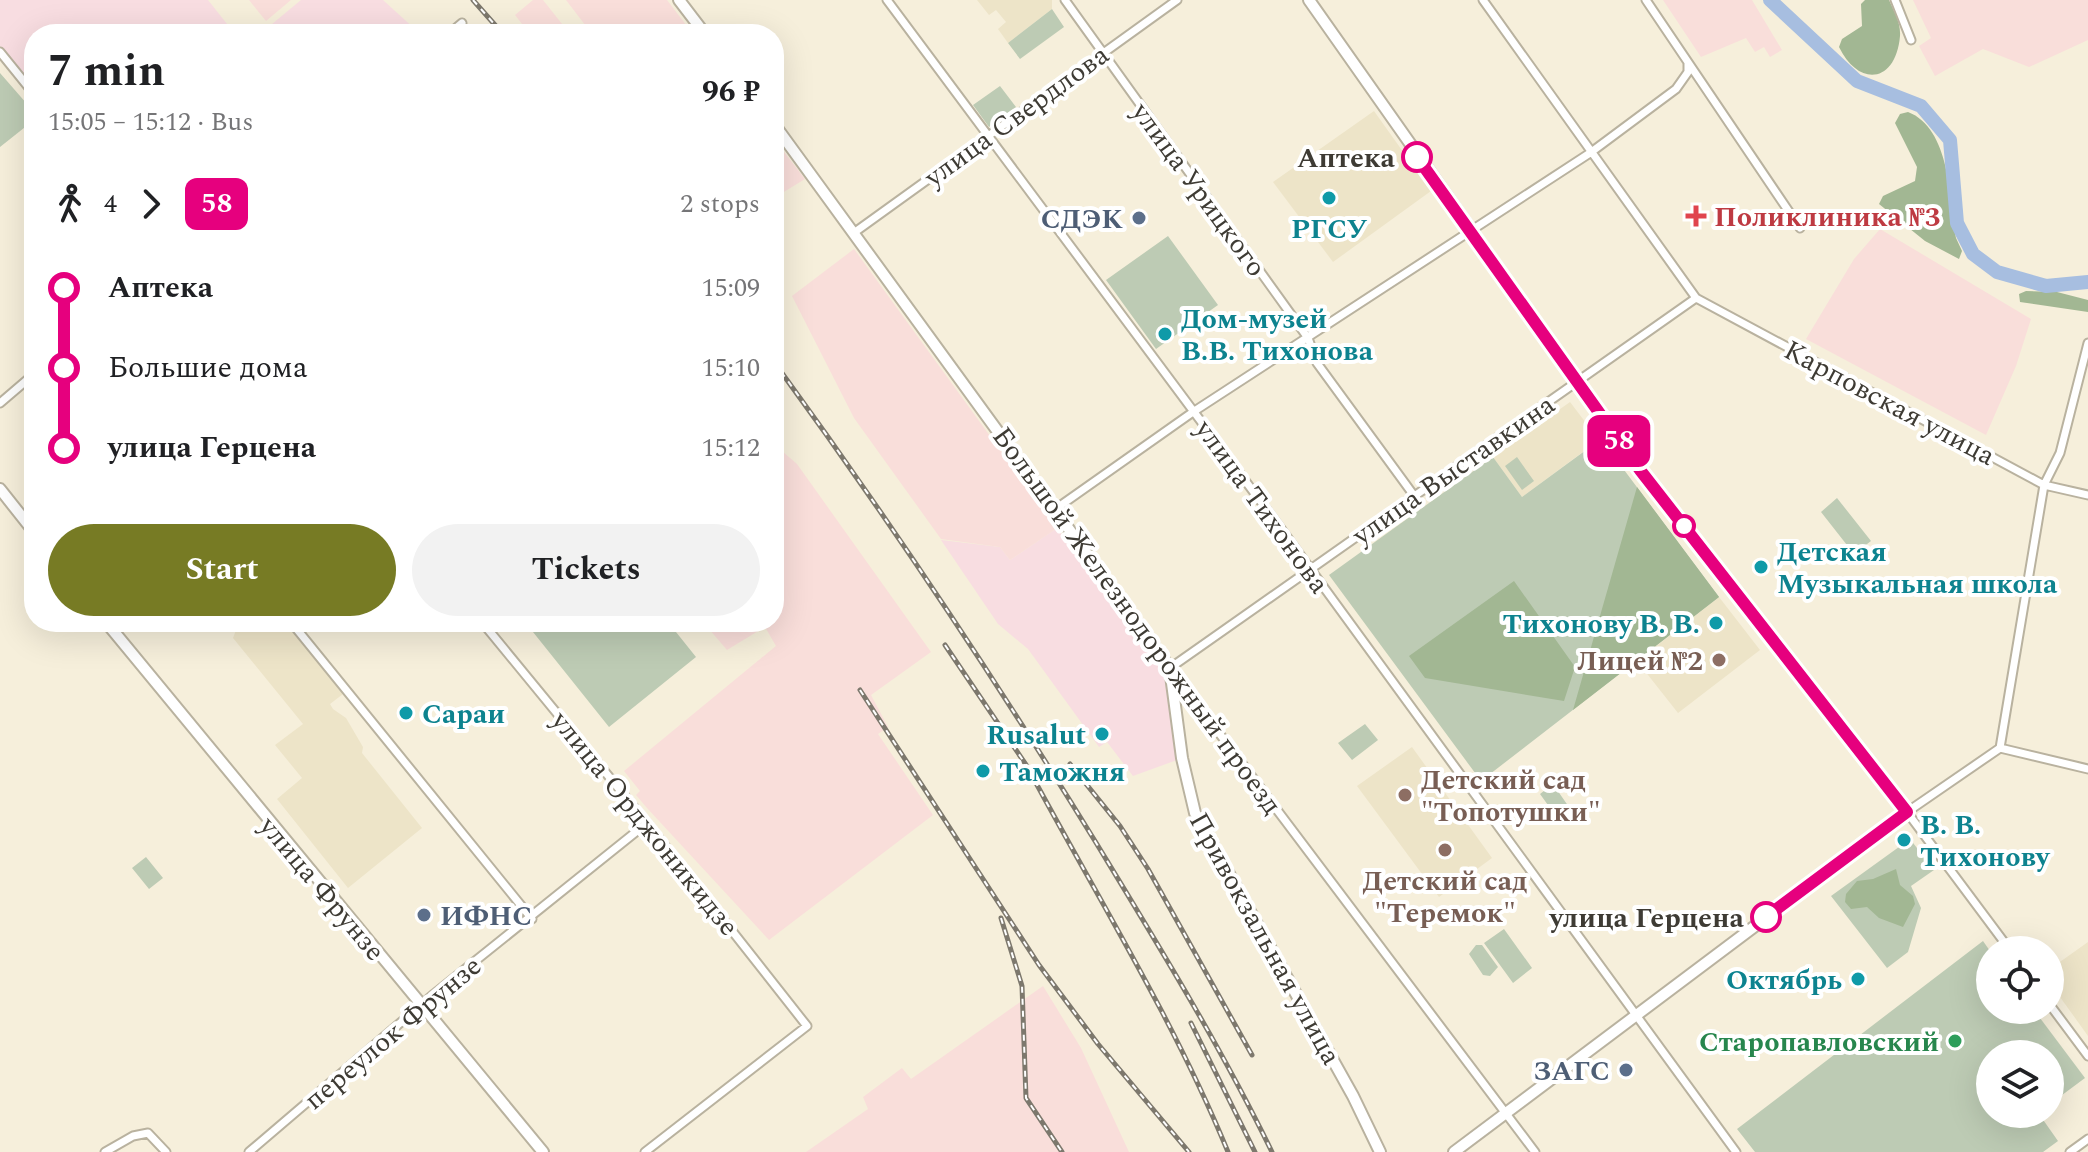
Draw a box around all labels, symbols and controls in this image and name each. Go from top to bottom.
street label: улица Свердлова [914,34,1119,199]
text: 7 min [48,38,165,105]
text: 96 ₽ [702,69,760,115]
street label: улица Урицкого [1120,93,1277,286]
text: 15:05 – 15:12 · Bus [48,102,253,142]
place label: Аптека [1297,137,1396,180]
marker: Аптека [1402,142,1432,172]
icon: walk [48,182,92,226]
icon: forward [129,182,173,226]
text: 58 [201,182,232,225]
text: 4 [104,184,117,224]
text: 2 stops [680,184,760,224]
marker: РГСУ [1320,189,1338,207]
place label: Поликлиника №3 [1714,196,1940,239]
place label: СДЭК [1041,198,1123,241]
marker: Поликлиника №3 [1685,205,1707,227]
place label: РГСУ [1291,208,1367,251]
marker: СДЭК [1130,209,1148,227]
text: Аптека [108,265,213,311]
text: 15:09 [701,268,760,308]
place label: Дом-музей В.В. Тихонова [1181,298,1374,373]
marker: Дом-музей В.В. Тихонова [1156,325,1174,343]
street label: Карповская улица [1776,329,2003,477]
text: Большие дома [108,345,308,391]
text: 15:10 [701,348,760,388]
street label: улица Выставкина [1343,384,1564,557]
street label: улица Тихонова [1183,410,1340,603]
line badge: 58 [1583,415,1655,467]
street label: Большой Железнодорожный проезд [981,418,1293,824]
text: 58 [1603,419,1635,462]
text: улица Герцена [108,425,316,471]
text: 15:12 [701,428,760,468]
unlabelled marker [1673,515,1695,537]
button: Start [48,524,396,616]
button: Tickets [412,524,760,616]
place label: Детская Музыкальная школа [1777,531,2058,606]
marker: Детская Музыкальная школа [1752,558,1770,576]
place label: Тихонову В. В. [1502,603,1700,646]
marker: Тихонову В. В. [1707,614,1725,632]
place label: Лицей №2 [1577,640,1703,683]
marker: Лицей №2 [1710,651,1728,669]
place label: Сараи [422,693,505,736]
street label: улица Орджоникидзе [540,701,749,946]
marker: Сараи [397,704,415,722]
place label: Rusalut [986,714,1086,757]
marker: Rusalut [1093,725,1111,743]
place label: Таможня [999,751,1125,794]
place label: Детский сад "Топотушки" [1421,759,1600,834]
marker: Таможня [974,762,992,780]
marker: Детский сад "Топотушки" [1396,786,1414,804]
place label: В. В. Тихонову [1920,804,2051,879]
street label: Привокзальная улица [1177,805,1352,1073]
street label: улица Фрунзе [248,806,395,971]
marker: В. В. Тихонову [1895,831,1913,849]
marker: Детский сад "Теремок" [1436,841,1454,859]
place label: Детский сад "Теремок" [1363,860,1527,935]
place label: ИФНС [440,895,532,938]
place label: улица Герцена [1548,897,1745,940]
marker: улица Герцена [1751,902,1781,932]
marker: ИФНС [415,906,433,924]
map controls [1976,936,2064,1128]
button: locate [1976,936,2064,1024]
street label: переулок Фрунзе [294,946,491,1121]
place label: Октябрь [1726,959,1842,1002]
marker: Октябрь [1849,970,1867,988]
place label: Старопавловский [1699,1021,1939,1064]
marker: Старопавловский [1946,1032,1964,1050]
button: layers [1976,1040,2064,1128]
place label: ЗАГС [1533,1050,1610,1093]
marker: ЗАГС [1617,1061,1635,1079]

